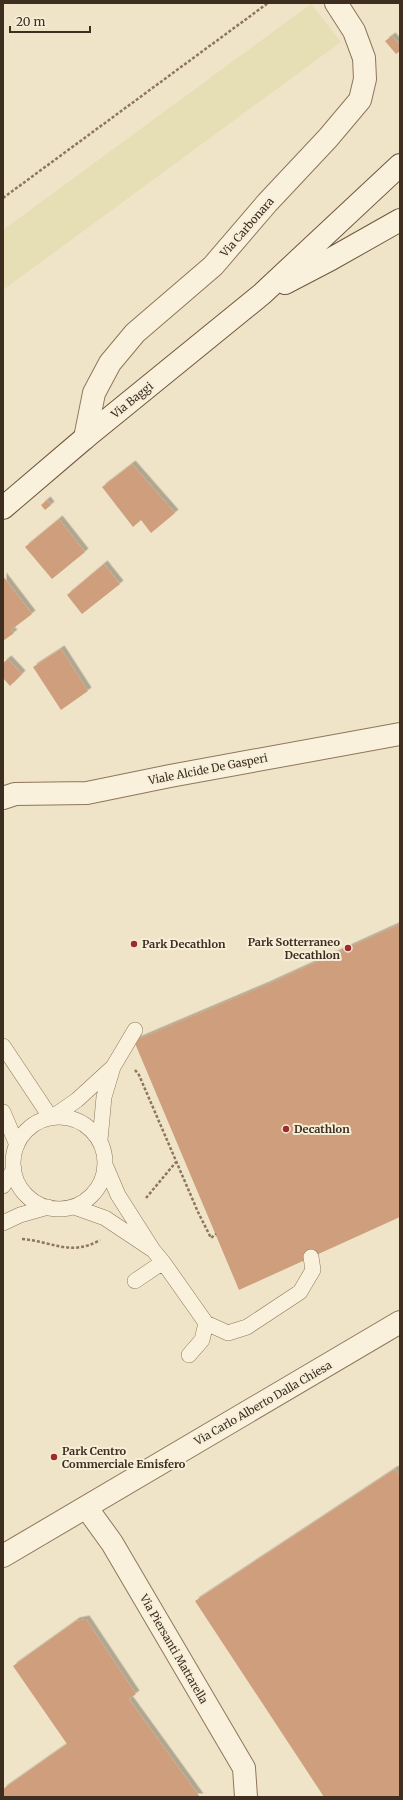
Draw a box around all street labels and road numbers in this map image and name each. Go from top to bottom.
street label: Via Carbonara [217,194,277,260]
street label: Via Baggi [107,379,156,422]
street label: Viale Alcide De Gasperi [146,750,269,788]
street label: Via Carlo Alberto Dalla Chiesa [191,1358,334,1449]
street label: Via Piersanti Mattarella [136,1591,211,1706]

